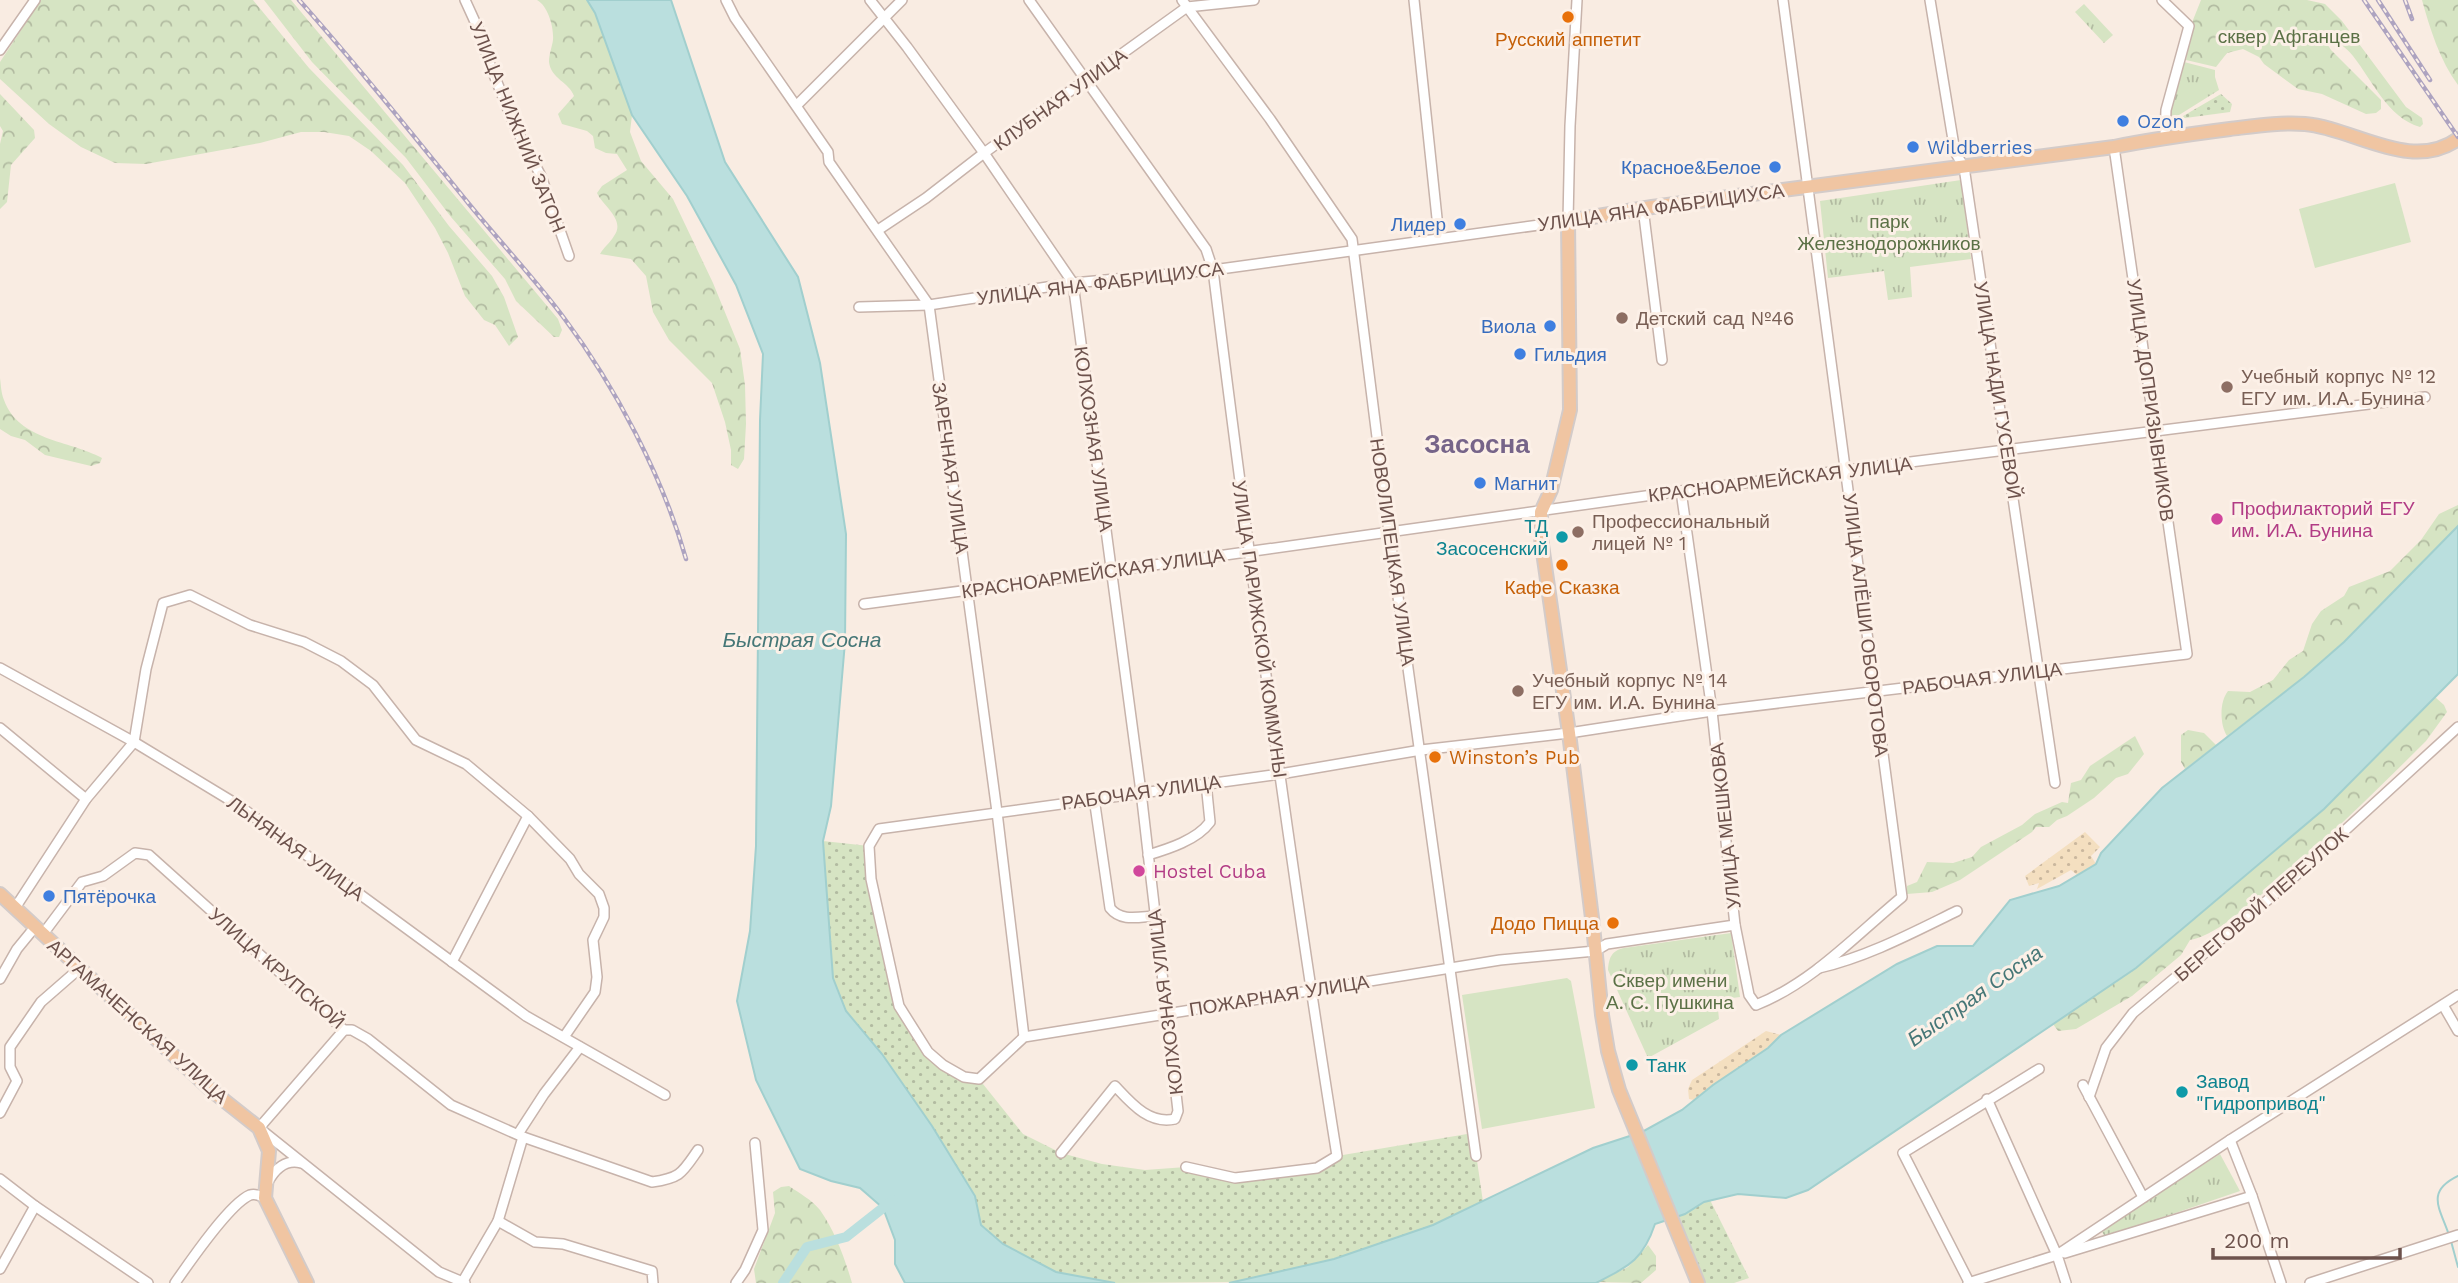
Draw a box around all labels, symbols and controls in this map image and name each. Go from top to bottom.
marker: Русский аппетит [1560,9,1576,25]
street label: УЛИЦА НИЖНИЙ ЗАТОН [465,19,570,236]
park label: сквер Афганцев [2218,25,2360,48]
place label: Русский аппетит [1495,28,1641,51]
street label: КЛУБНАЯ УЛИЦА [989,43,1132,155]
place label: Ozon [2137,110,2184,133]
marker: Ozon [2115,113,2131,129]
place label: Wildberries [1927,136,2032,159]
marker: Wildberries [1905,139,1921,155]
place label: Красное&Белое [1621,156,1761,179]
marker: Красное&Белое [1767,159,1783,175]
street label: УЛИЦА ЯНА ФАБРИЦИУСА [1536,179,1786,236]
park label: парк Железнодорожников [1797,210,1981,255]
place label: Лидер [1391,213,1446,236]
marker: Лидер [1452,216,1468,232]
street label: УЛИЦА ЯНА ФАБРИЦИУСА [975,257,1225,310]
street label: УЛИЦА ДОПРИЗЫВНИКОВ [2122,277,2179,523]
street label: УЛИЦА НАДИ ГУСЕВОЙ [1969,280,2026,501]
place label: Детский сад №46 [1636,307,1794,330]
marker: Детский сад №46 [1614,310,1630,326]
place label: Виола [1481,315,1536,338]
marker: Виола [1542,318,1558,334]
place label: Гильдия [1534,343,1607,366]
street label: КОЛХОЗНАЯ УЛИЦА [1069,345,1118,534]
marker: Гильдия [1512,346,1528,362]
place label: Учебный корпус № 12 ЕГУ им. И.А. Бунина [2241,365,2436,410]
marker: Учебный корпус № 12 ЕГУ им. И.А. Бунина [2219,379,2235,395]
street label: ЗАРЕЧНАЯ УЛИЦА [927,381,974,556]
district label: Засосна [1424,429,1530,459]
street label: НОВОЛИПЕЦКАЯ УЛИЦА [1365,437,1420,668]
street label: КРАСНОАРМЕЙСКАЯ УЛИЦА [1647,452,1914,507]
place label: Магнит [1494,472,1558,495]
marker: Магнит [1472,475,1488,491]
street label: УЛИЦА ПАРИЖСКОЙ КОММУНЫ [1227,479,1292,779]
street label: УЛИЦА АЛЁШИ ОБОРОТОВА [1838,492,1893,759]
place label: Профилакторий ЕГУ им. И.А. Бунина [2231,497,2416,542]
place label: Профессиональный лицей № 1 [1592,510,1770,555]
marker: Профилакторий ЕГУ им. И.А. Бунина [2209,511,2225,527]
place label: ТД Засосенский [1436,515,1548,560]
marker: Профессиональный лицей № 1 [1570,524,1586,540]
marker: ТД Засосенский [1554,529,1570,545]
street label: КРАСНОАРМЕЙСКАЯ УЛИЦА [960,544,1227,603]
marker: Кафе Сказка [1554,557,1570,573]
place label: Кафе Сказка [1504,576,1620,599]
water label: Быстрая Сосна [722,627,882,652]
street label: РАБОЧАЯ УЛИЦА [1901,657,2063,700]
place label: Учебный корпус № 14 ЕГУ им. И.А. Бунина [1532,669,1728,714]
marker: Учебный корпус № 14 ЕГУ им. И.А. Бунина [1510,683,1526,699]
street label: УЛИЦА МЕШКОВА [1705,741,1746,910]
place label: Winston’s Pub [1449,746,1580,769]
marker: Winston’s Pub [1427,749,1443,765]
street label: РАБОЧАЯ УЛИЦА [1060,770,1222,815]
street label: ЛЬНЯНАЯ УЛИЦА [223,791,369,906]
street label: БЕРЕГОВОЙ ПЕРЕУЛОК [2170,823,2353,986]
place label: Hostel Cuba [1153,860,1266,883]
marker: Hostel Cuba [1131,863,1147,879]
place label: Пятёрочка [63,885,157,908]
marker: Пятёрочка [41,888,57,904]
street label: УЛИЦА КРУПСКОЙ [204,903,349,1034]
street label: КОЛХОЗНАЯ УЛИЦА [1143,907,1188,1096]
place label: Додо Пицца [1491,912,1599,935]
marker: Додо Пицца [1605,915,1621,931]
street label: АРГАМАЧЕНСКАЯ УЛИЦА [43,934,233,1109]
water label: Быстрая Сосна [1902,940,2047,1051]
park label: Сквер имени А. С. Пушкина [1606,969,1734,1014]
street label: ПОЖАРНАЯ УЛИЦА [1187,970,1371,1021]
place label: Танк [1646,1054,1687,1077]
marker: Танк [1624,1057,1640,1073]
place label: Завод "Гидропривод" [2196,1070,2326,1115]
marker: Завод "Гидропривод" [2174,1084,2190,1100]
scale bar [2213,1216,2400,1260]
text: 200 m [2224,1228,2290,1253]

